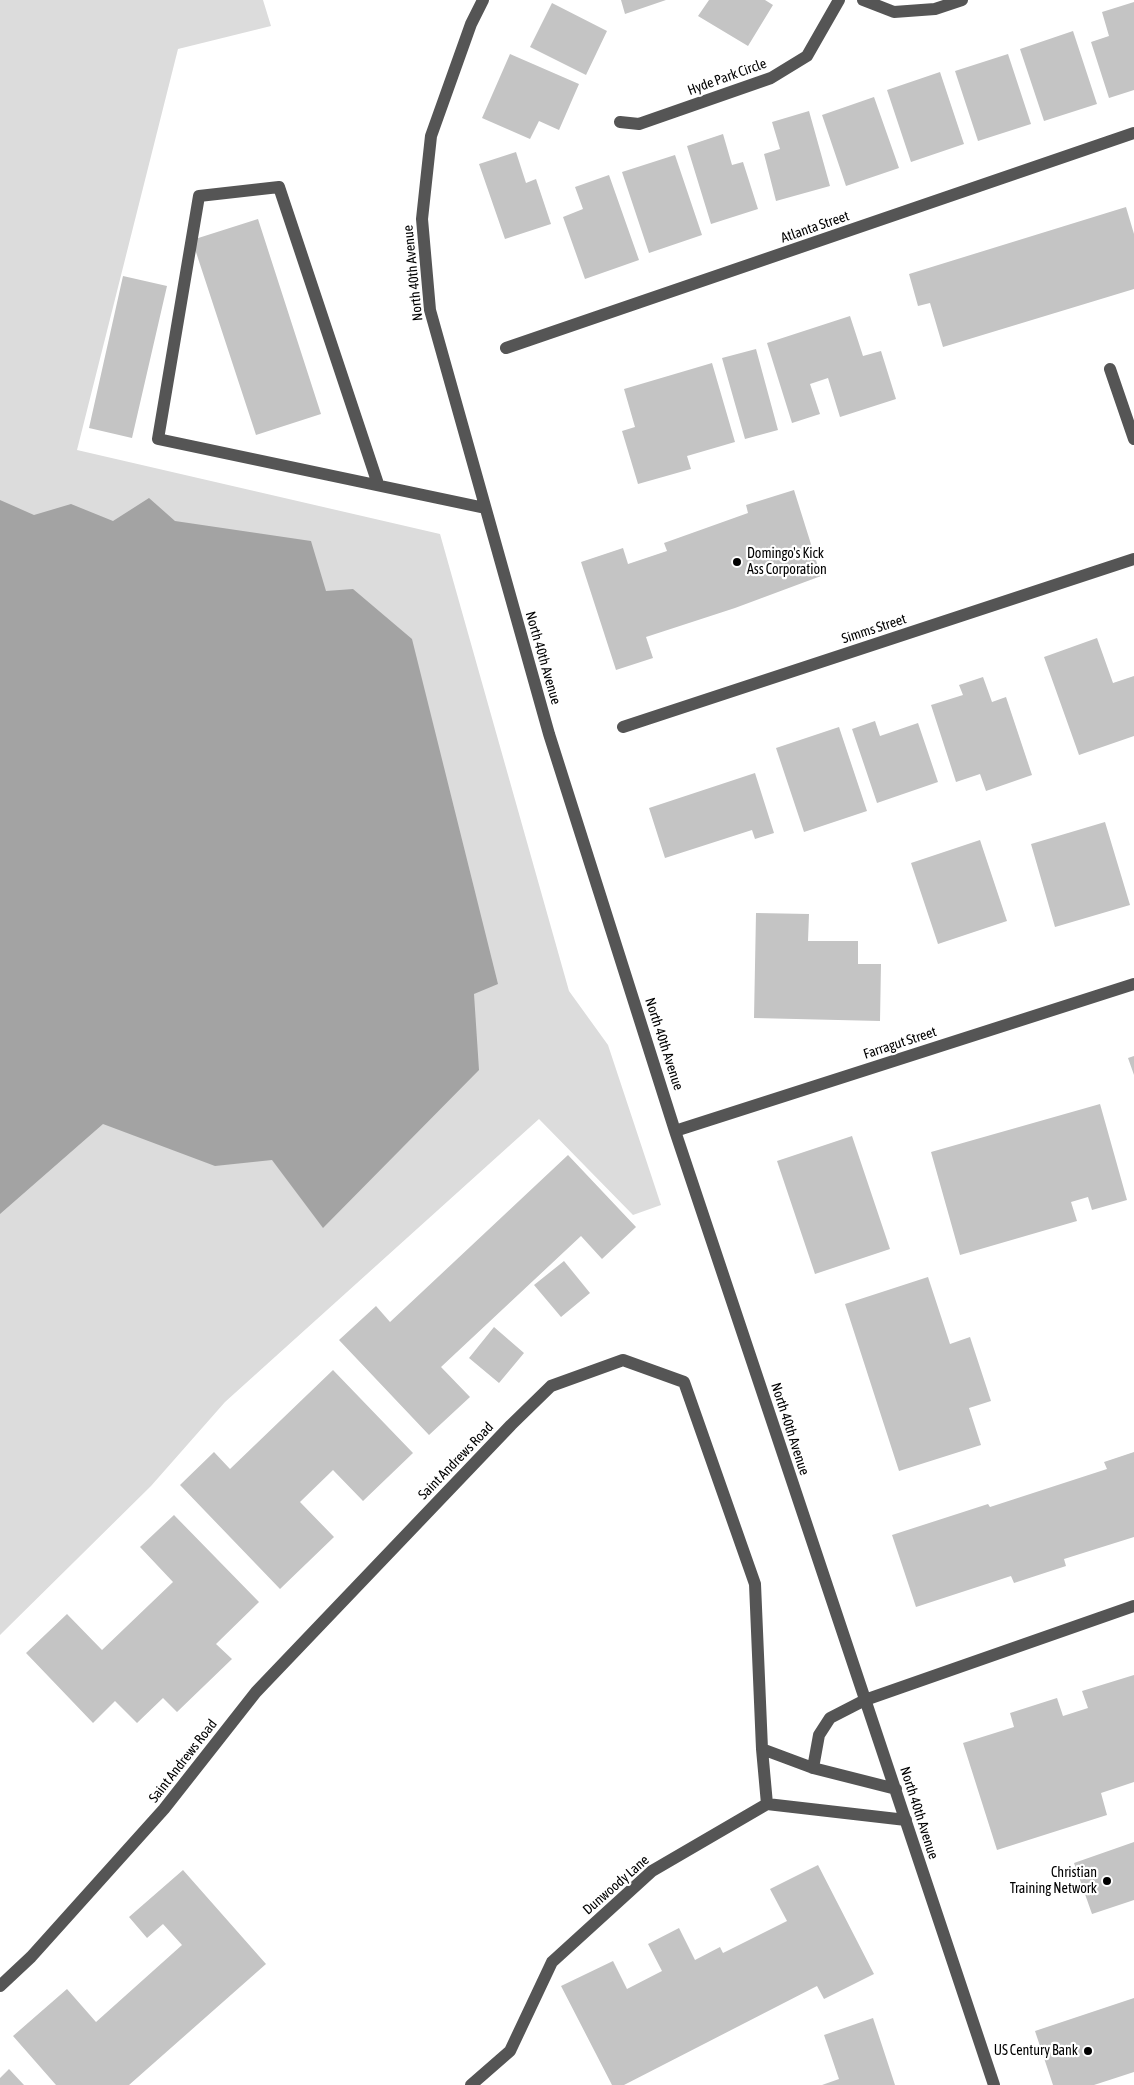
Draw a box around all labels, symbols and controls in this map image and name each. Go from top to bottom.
street label: Hyde Park Circle [685,55,769,99]
street label: Atlanta Street [779,207,851,247]
street label: North 40th Avenue [400,224,426,322]
place label: Domingo's Kick Ass Corporation [747,546,827,578]
marker: Domingo's Kick Ass Corporation [731,556,743,568]
street label: North 40th Avenue [522,609,564,707]
street label: Simms Street [840,611,908,647]
street label: North 40th Avenue [641,996,687,1092]
street label: Farragut Street [861,1023,939,1063]
street label: North 40th Avenue [767,1381,813,1477]
street label: Saint Andrews Road [415,1419,497,1503]
street label: Saint Andrews Road [145,1716,221,1806]
street label: North 40th Avenue [896,1765,942,1861]
street label: Dunwoody Lane [579,1852,653,1918]
place label: Christian Training Network [1010,1865,1097,1898]
marker: Christian Training Network [1101,1875,1113,1887]
place label: US Century Bank [994,2043,1078,2059]
marker: US Century Bank [1082,2045,1094,2057]

